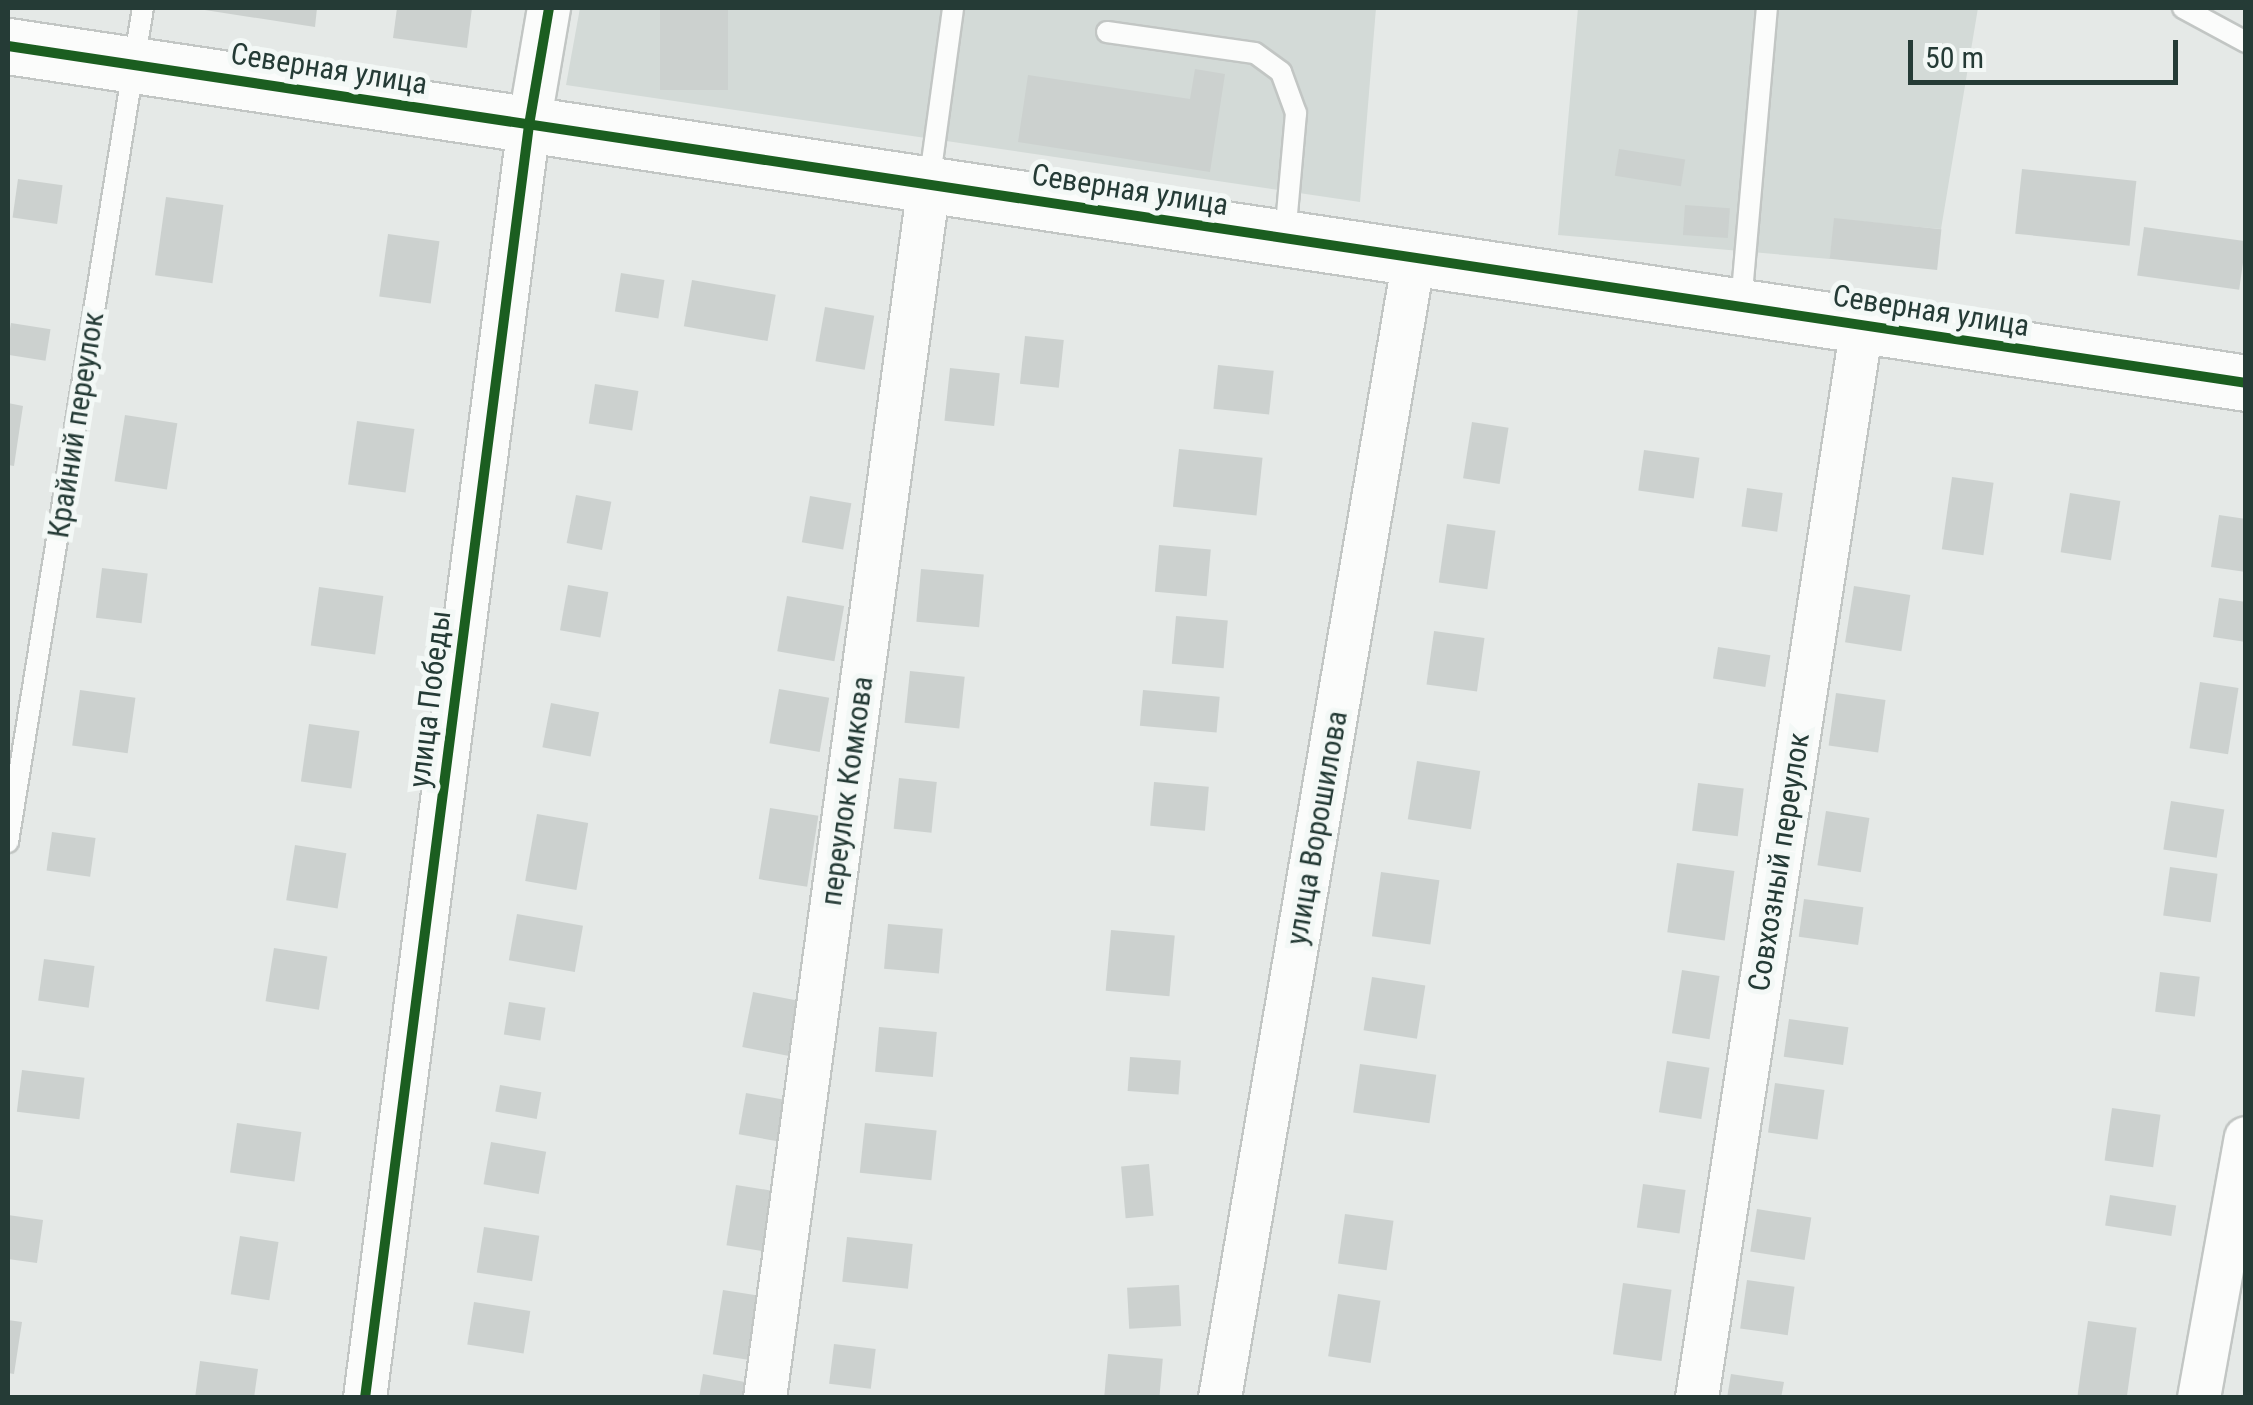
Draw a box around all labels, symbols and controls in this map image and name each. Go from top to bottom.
scale bar [1913,20,2183,82]
street label: Северная улица [228,36,430,102]
text: 50 m [1925,40,1984,75]
street label: Северная улица [1029,157,1231,223]
street label: Северная улица [1830,278,2032,344]
street label: Крайний переулок [40,309,112,541]
street label: улица Победы [401,608,459,790]
street label: переулок Комкова [813,674,881,908]
street label: улица Ворошилова [1279,708,1355,948]
street label: Совхозный переулок [1741,730,1817,994]

